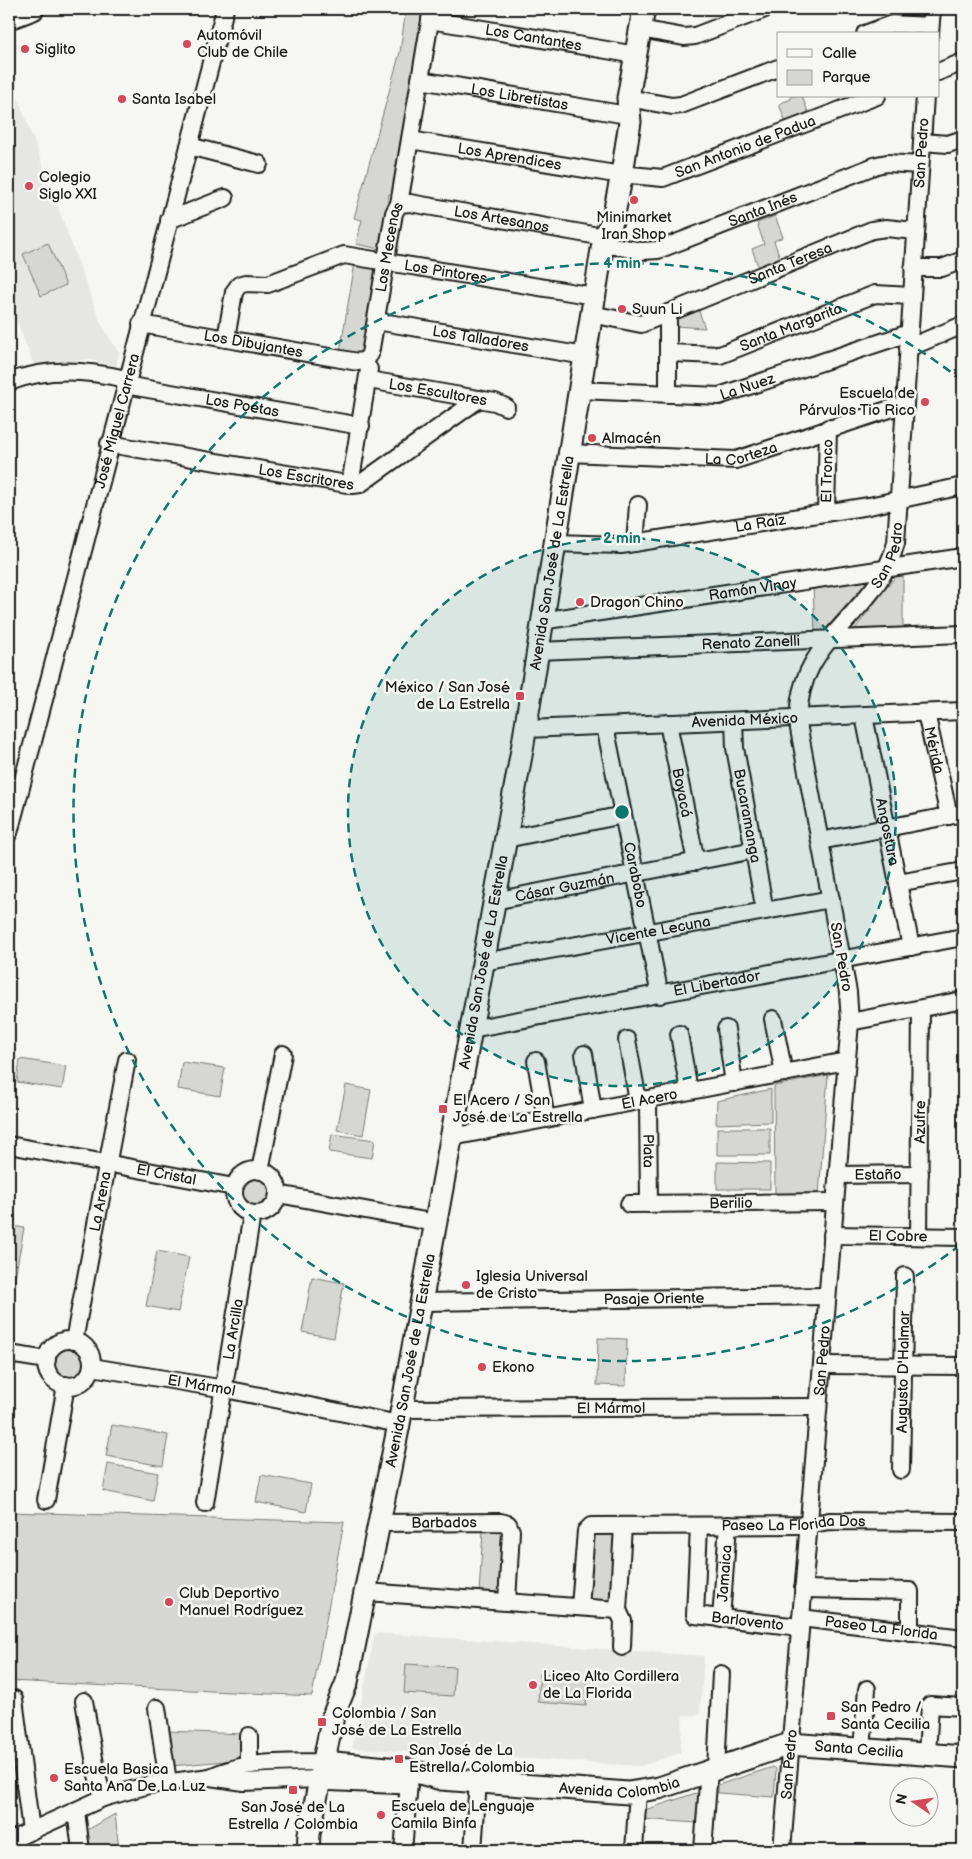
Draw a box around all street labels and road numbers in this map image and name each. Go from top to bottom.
street label: Los Cantantes [484,20,584,55]
street label: Los Libretistas [469,79,570,115]
street label: San Antonio de Padua [672,111,818,182]
street label: San Pedro [910,117,933,189]
street label: Los Aprendices [456,139,564,175]
street label: Santa Inés [726,187,800,231]
street label: Los Mecenas [371,198,408,293]
street label: Los Artesanos [452,201,551,237]
street label: Santa Teresa [746,238,835,289]
street label: Los Pintores [403,256,489,288]
street label: Santa Margarita [737,299,844,356]
street label: Los Talladores [431,321,531,356]
street label: Los Dibujantes [202,326,305,362]
street label: José Miguel Carrera [90,351,144,490]
street label: La Nuez [718,368,778,405]
street label: Los Escultores [387,374,489,410]
street label: Los Poetas [204,390,281,421]
street label: La Corteza [704,437,780,470]
street label: El Tronco [817,439,837,503]
street label: Avenida San José de La Estrella [525,454,578,672]
street label: Los Escritores [257,460,356,495]
street label: La Raíz [734,510,788,536]
street label: San Pedro [867,521,907,592]
street label: Ramón Vinay [707,573,798,605]
street label: Renato Zanelli [701,631,800,654]
street label: Avenida México [691,708,799,732]
street label: Mérida [920,725,949,776]
street label: Boyacá [668,766,696,819]
street label: Bucaramanga [730,767,765,864]
street label: Angostura [871,796,904,867]
street label: Carabobo [619,840,651,910]
street label: Avenida San José de La Estrella [454,854,512,1070]
street label: Cásar Guzmán [513,868,616,906]
street label: Vicente Lecuna [604,912,712,949]
street label: San Pedro [826,921,856,993]
street label: El Libertador [672,966,762,1000]
street label: El Acero [620,1084,679,1114]
street label: Azufre [910,1100,930,1144]
street label: Plata [639,1134,658,1168]
street label: El Cristal [135,1159,198,1189]
street label: Estaño [854,1165,902,1184]
street label: La Arena [85,1170,115,1233]
street label: Berilio [709,1193,753,1213]
street label: El Cobre [868,1226,928,1246]
street label: Avenida San José de La Estrella [381,1252,439,1469]
street label: Pasaje Oriente [604,1288,705,1309]
street label: La Arcilla [219,1297,248,1361]
street label: Augusto D'Halmar [892,1310,914,1433]
street label: San Pedro [810,1325,835,1396]
street label: El Mármol [166,1370,237,1400]
street label: El Mármol [577,1398,645,1418]
street label: Paseo La Florida Dos [721,1511,866,1535]
street label: Barbados [411,1513,478,1532]
street label: Jamaica [713,1544,736,1602]
street label: Barlovento [710,1607,785,1635]
street label: Paseo La Florida [824,1612,939,1644]
street label: San Pedro [777,1729,801,1800]
street label: Santa Cecilia [814,1736,904,1762]
street label: Avenida Colombia [558,1772,682,1802]

